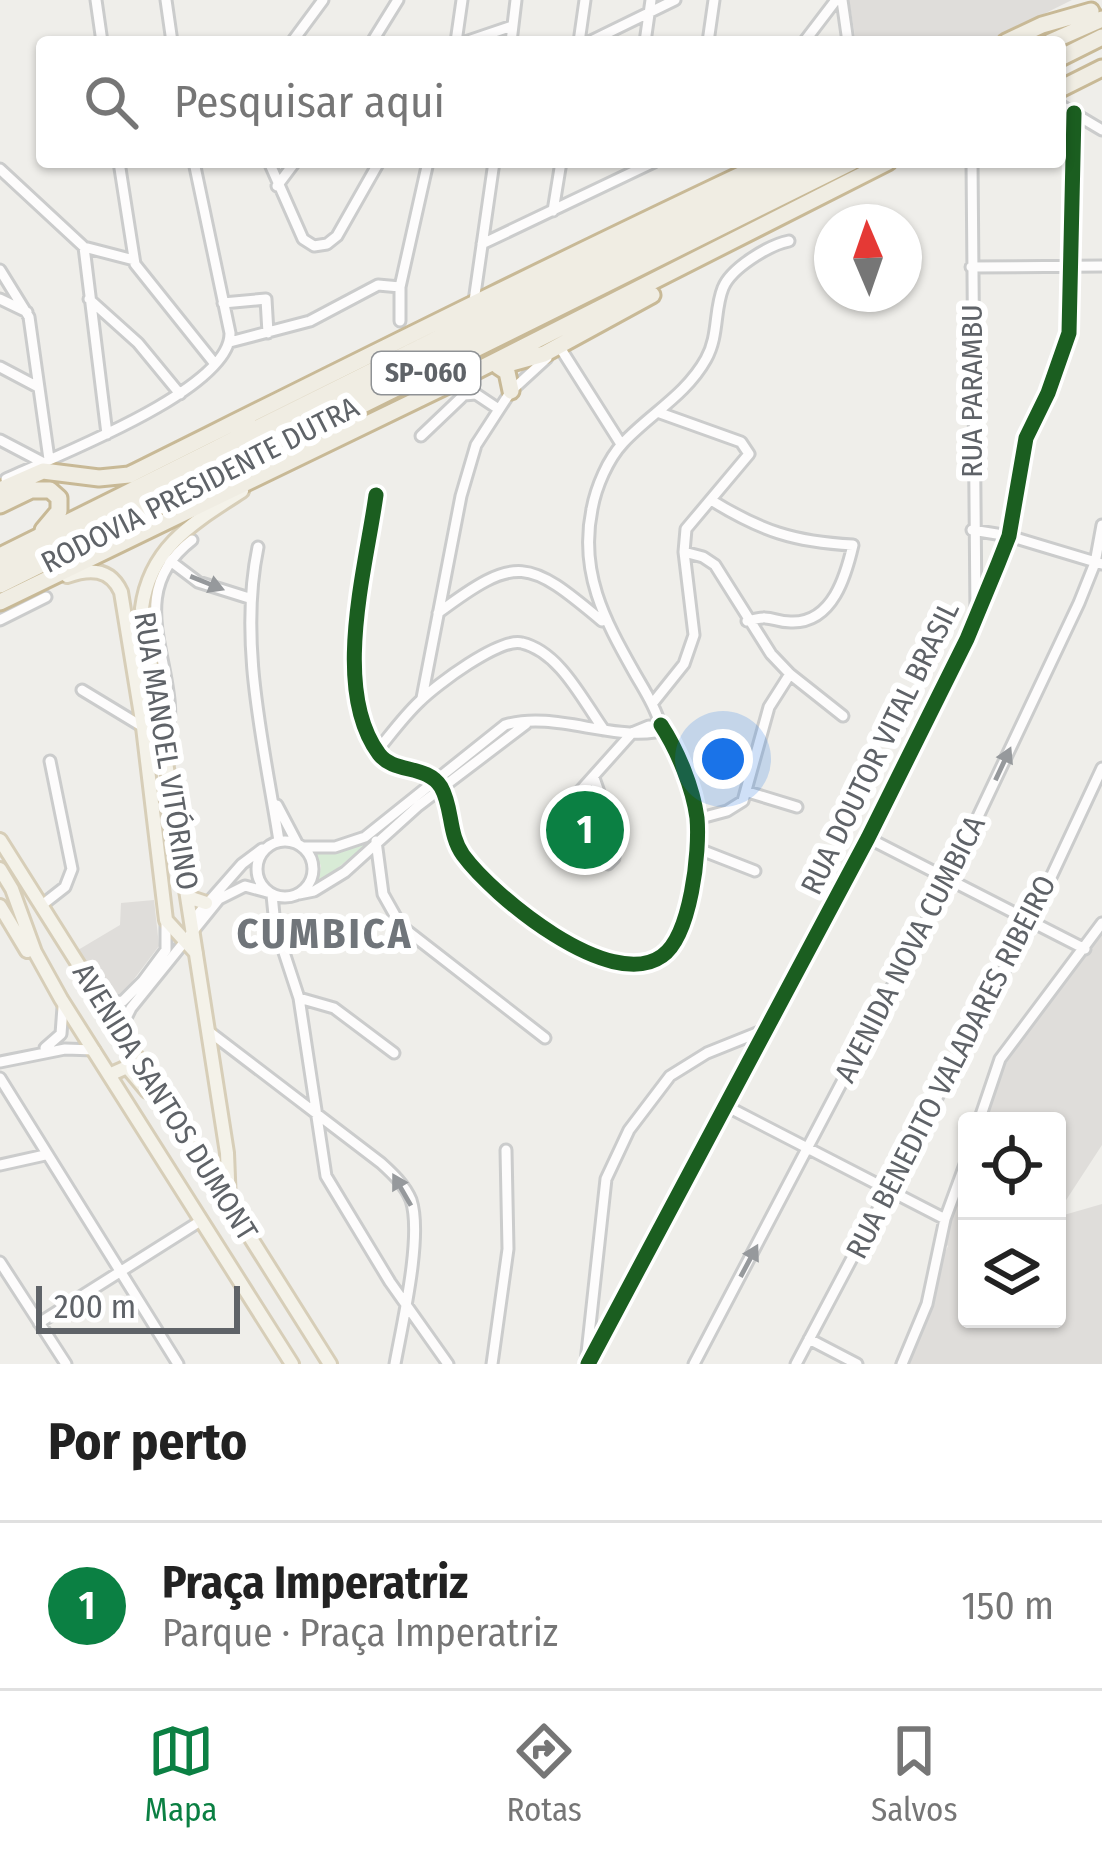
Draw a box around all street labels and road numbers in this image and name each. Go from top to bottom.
street label: RUA PARAMBU [954,304,990,478]
road number: SP-060 [372,352,480,394]
street label: RODOVIA PRESIDENTE DUTRA [35,389,365,581]
street label: RUA DOUTOR VITAL BRASIL [793,596,967,900]
street label: RUA MANOEL VITÓRINO [126,609,206,893]
street label: AVENIDA NOVA CUMBICA [827,809,993,1088]
street label: RUA BENEDITO VALADARES RIBEIRO [838,869,1064,1265]
street label: AVENIDA SANTOS DUMONT [65,957,265,1247]

